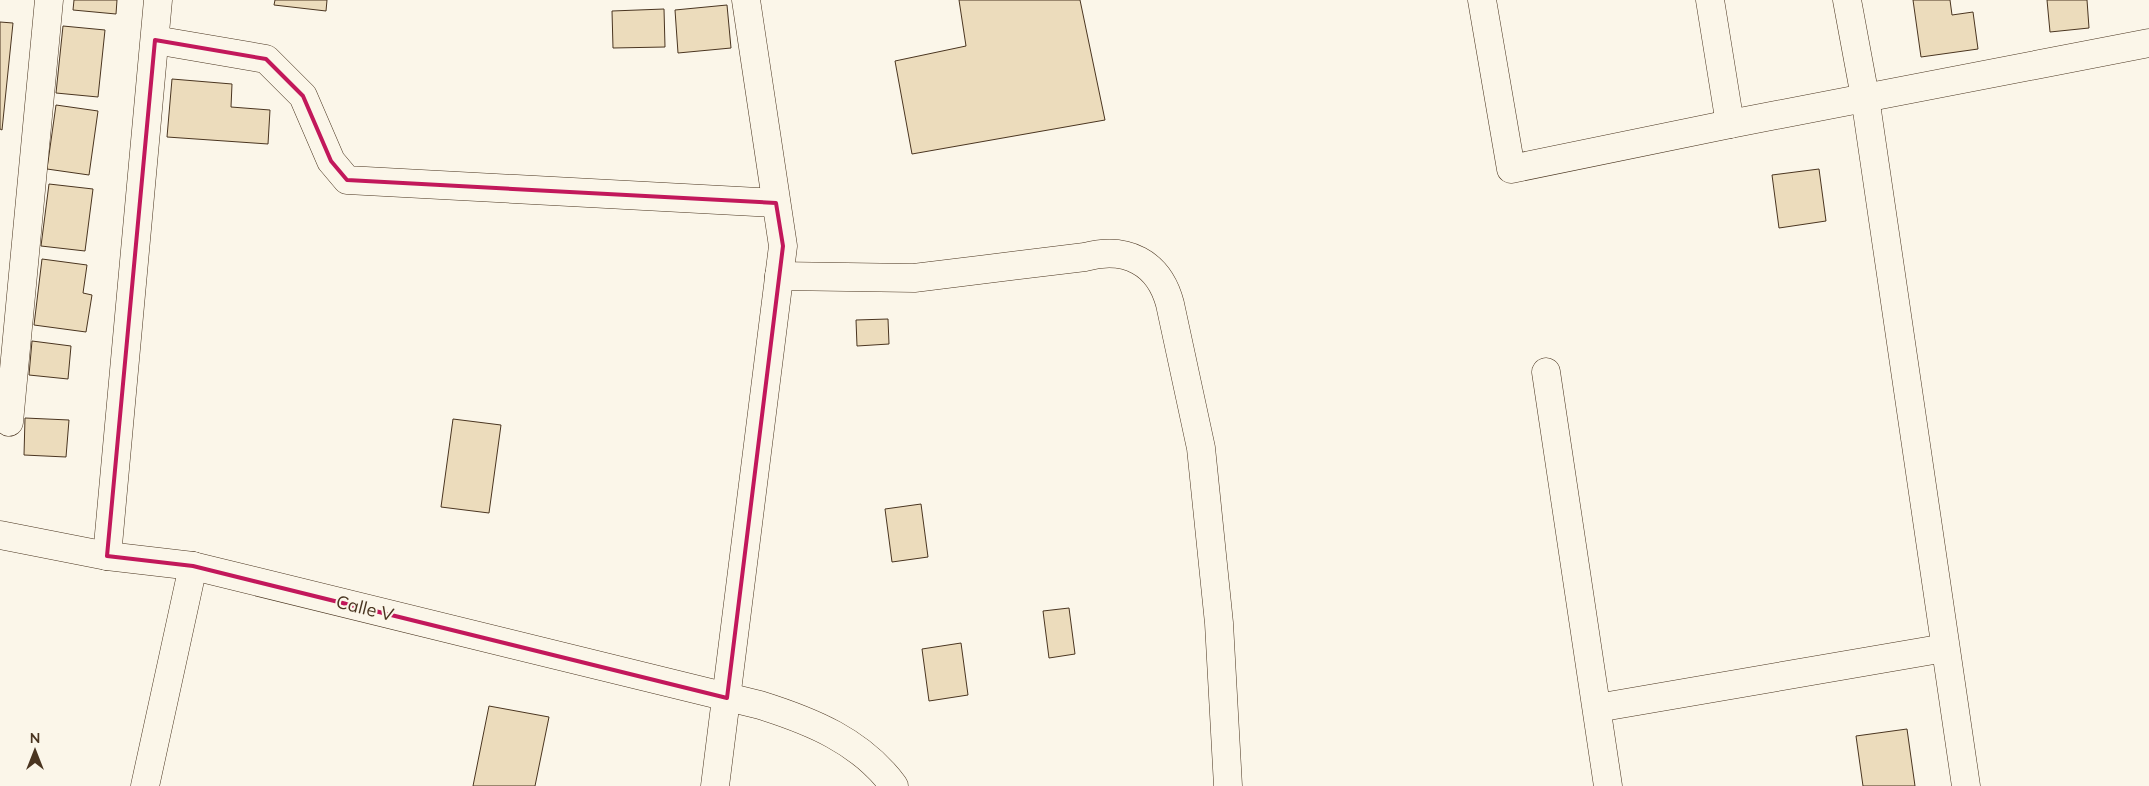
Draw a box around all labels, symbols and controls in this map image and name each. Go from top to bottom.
street label: Calle V [334,590,397,626]
north arrow [10,726,60,776]
text: N [30,729,40,747]

